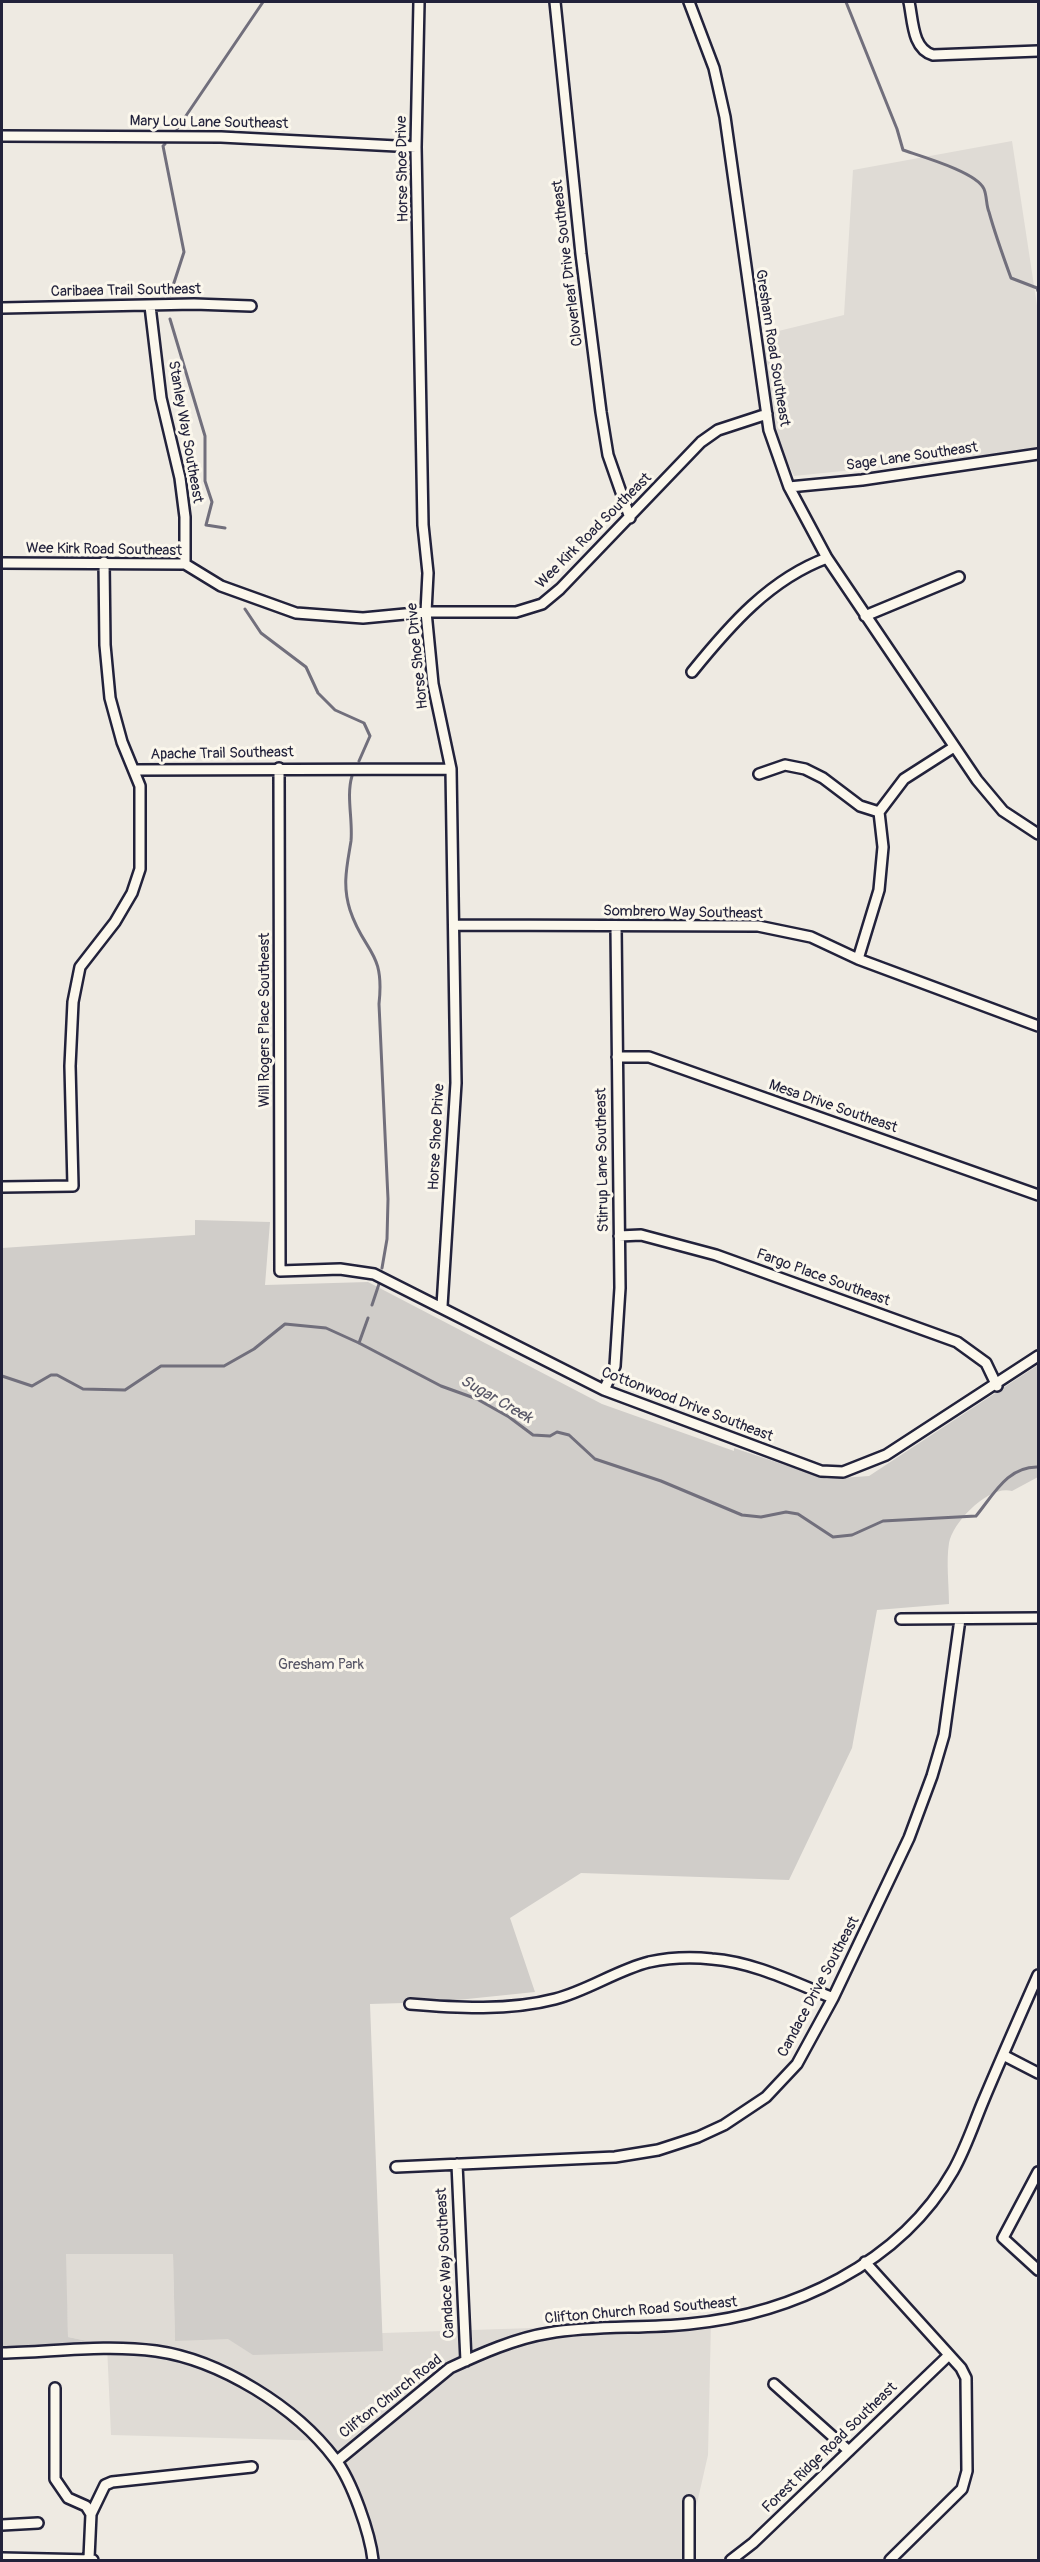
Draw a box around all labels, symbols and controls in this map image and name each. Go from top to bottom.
street label: Mary Lou Lane Southeast [129,113,289,133]
street label: Horse Shoe Drive [393,115,413,223]
street label: Cloverleaf Drive Southeast [549,179,587,347]
street label: Gresham Road Southeast [751,268,793,428]
street label: Caribaea Trail Southeast [51,281,201,301]
street label: Stanley Way Southeast [164,359,206,505]
street label: Sage Lane Southeast [845,439,979,475]
street label: Wee Kirk Road Southeast [532,469,656,593]
street label: Wee Kirk Road Southeast [26,540,182,560]
street label: Horse Shoe Drive [403,602,433,710]
street label: Apache Trail Southeast [150,744,294,764]
street label: Sombrero Way Southeast [603,903,763,923]
street label: Will Rogers Place Southeast [256,933,274,1107]
street label: Mesa Drive Southeast [766,1077,900,1137]
street label: Horse Shoe Drive [425,1083,449,1191]
street label: Stirrup Lane Southeast [593,1087,613,1233]
street label: Fargo Place Southeast [754,1245,892,1311]
street label: Cottonwood Drive Southeast [599,1364,775,1446]
water label: Sugar Creek [457,1372,535,1428]
park label: Gresham Park [278,1656,364,1674]
street label: Candace Drive Southeast [774,1914,864,2060]
street label: Candace Way Southeast [433,2187,459,2339]
street label: Clifton Church Road Southeast [544,2294,738,2328]
street label: Clifton Church Road [336,2351,446,2443]
street label: Forest Ridge Road Southeast [759,2379,901,2517]

